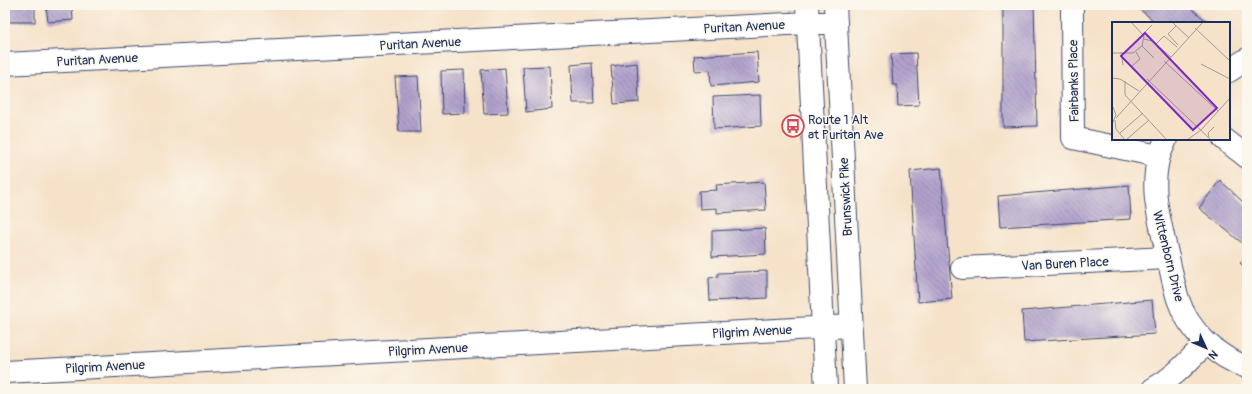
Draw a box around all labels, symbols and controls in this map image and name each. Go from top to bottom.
street label: Puritan Avenue [703,17,786,37]
inset map [1112,22,1230,140]
street label: Puritan Avenue [379,34,462,54]
street label: Fairbanks Place [1065,39,1083,123]
street label: Puritan Avenue [56,50,139,70]
place label: Route 1 Alt at Puritan Ave [808,112,884,143]
bus stop icon: Route 1 Alt at Puritan Ave [780,113,806,139]
street label: Brunswick Pike [836,157,856,237]
street label: Wittenborn Drive [1149,209,1187,304]
street label: Van Buren Place [1021,254,1110,274]
street label: Pilgrim Avenue [712,322,793,342]
north arrow [1186,328,1226,368]
street label: Pilgrim Avenue [388,340,469,360]
text: N [1205,347,1220,362]
street label: Pilgrim Avenue [65,357,146,377]

